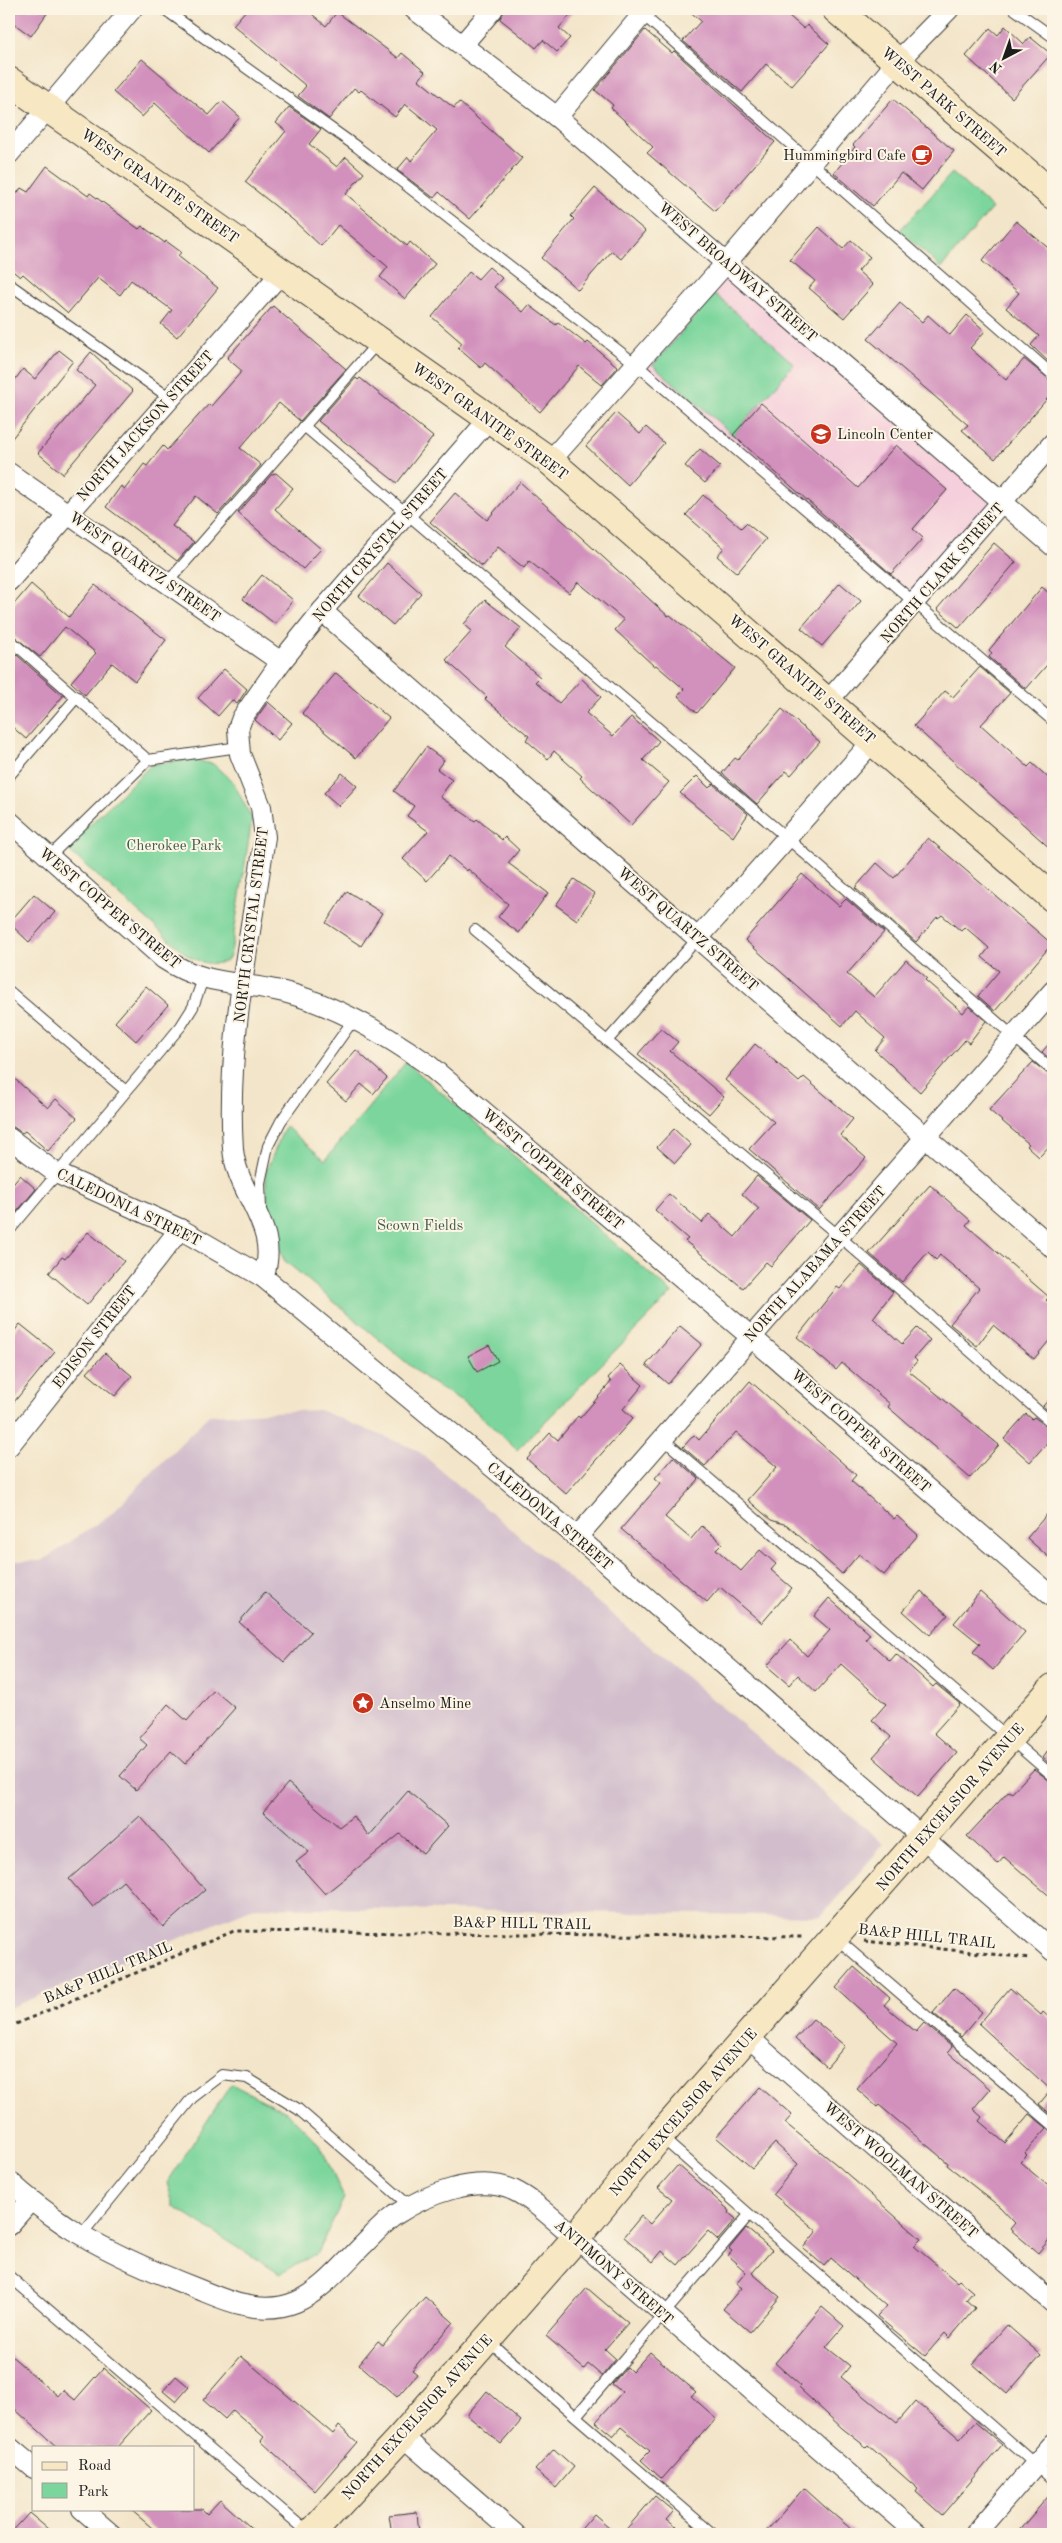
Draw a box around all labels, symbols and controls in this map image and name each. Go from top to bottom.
north arrow [980,32,1030,82]
street label: WEST PARK STREET [878,45,1008,161]
text: N [987,58,1005,76]
street label: WEST GRANITE STREET [78,127,241,247]
cafe icon: Hummingbird Cafe [910,143,934,167]
place label: Hummingbird Cafe [783,149,906,164]
street label: WEST BROADWAY STREET [655,200,819,346]
street label: NORTH JACKSON STREET [75,349,217,505]
street label: WEST GRANITE STREET [408,361,570,484]
school or university icon: Lincoln Center [809,422,833,446]
place label: Lincoln Center [837,428,933,443]
street label: NORTH CRYSTAL STREET [311,467,452,625]
street label: NORTH CLARK STREET [879,501,1008,647]
street label: WEST QUARTZ STREET [66,510,222,626]
street label: WEST GRANITE STREET [725,613,877,748]
street label: NORTH CRYSTAL STREET [233,826,272,1024]
park label: Cherokee Park [126,839,222,854]
street label: WEST COPPER STREET [36,846,182,972]
street label: WEST QUARTZ STREET [614,865,760,995]
street label: WEST COPPER STREET [479,1107,625,1233]
street label: CALEDONIA STREET [54,1167,203,1250]
street label: NORTH ALABAMA STREET [742,1184,890,1346]
park label: Scown Fields [377,1219,463,1234]
street label: EDISON STREET [51,1284,140,1392]
street label: WEST COPPER STREET [788,1368,932,1497]
street label: CALEDONIA STREET [483,1460,615,1574]
place icon: Anselmo Mine [351,1691,375,1715]
place label: Anselmo Mine [379,1697,471,1712]
street label: NORTH EXCELSIOR AVENUE [874,1721,1028,1895]
street label: BA&P HILL TRAIL [453,1916,591,1933]
street label: BA&P HILL TRAIL [857,1923,996,1952]
street label: BA&P HILL TRAIL [42,1939,175,2007]
street label: NORTH EXCELSIOR AVENUE [607,2026,761,2200]
street label: WEST WOOLMAN STREET [820,2100,980,2242]
street label: ANTIMONY STREET [551,2218,675,2328]
street label: NORTH EXCELSIOR AVENUE [340,2333,496,2503]
legend [32,2446,195,2510]
text: Road [78,2459,112,2474]
text: Park [78,2485,109,2500]

